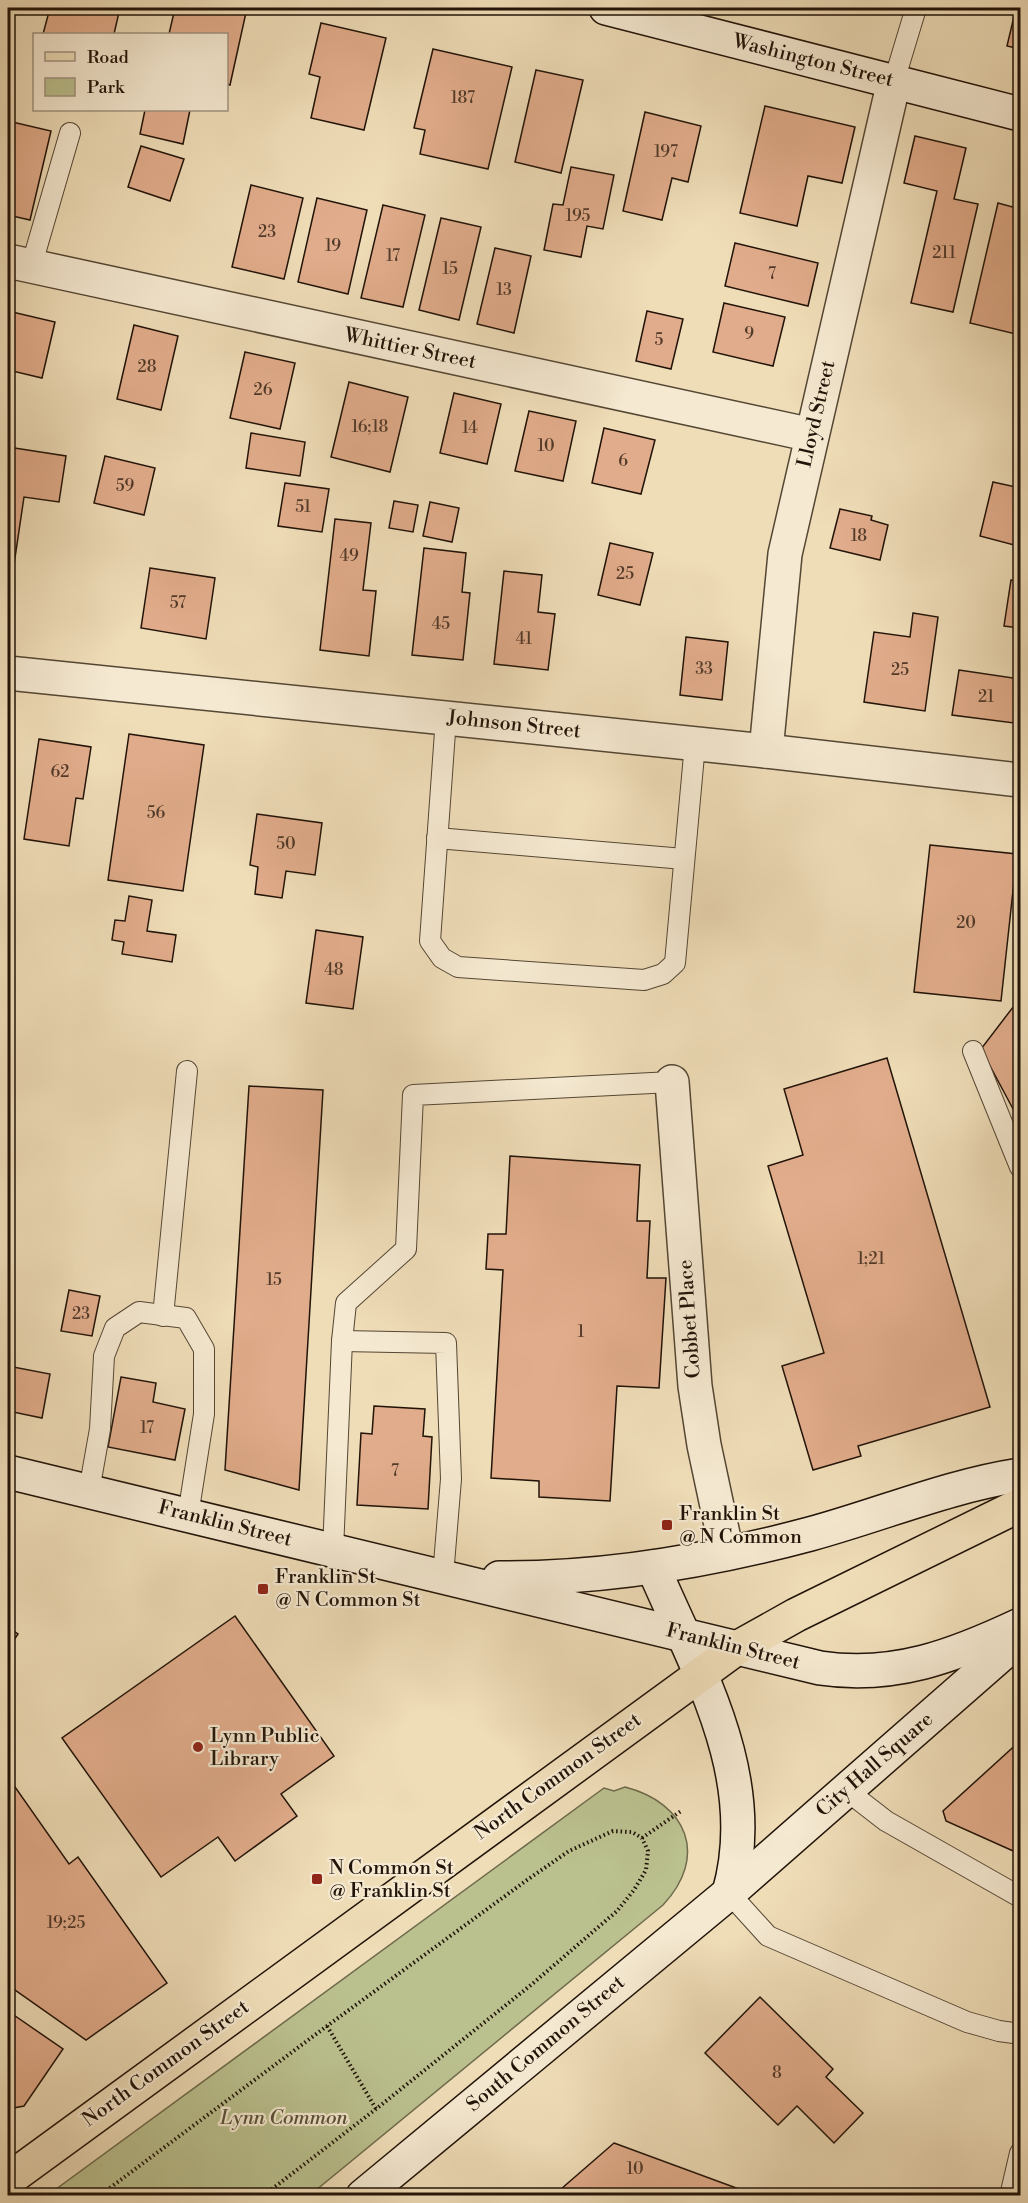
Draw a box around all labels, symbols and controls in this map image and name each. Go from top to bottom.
street label: Washington Street [729,29,896,93]
legend [33,33,228,111]
text: Road [87,46,130,69]
text: Park [87,76,126,99]
house number: 187 [451,88,475,108]
house number: 197 [654,142,678,162]
house number: 195 [566,206,591,226]
house number: 23 [258,222,276,242]
house number: 19 [325,236,341,256]
house number: 211 [932,243,956,263]
house number: 17 [386,246,400,266]
house number: 15 [442,259,458,279]
house number: 7 [768,264,776,284]
house number: 13 [496,280,512,300]
street label: Whittier Street [341,323,478,375]
house number: 9 [744,324,754,344]
house number: 5 [655,330,664,350]
house number: 28 [138,357,157,377]
street label: Lloyd Street [793,358,841,470]
house number: 26 [254,380,273,400]
house number: 16;18 [352,417,389,437]
house number: 14 [462,418,478,438]
house number: 10 [538,436,555,456]
house number: 6 [618,451,628,471]
house number: 59 [116,476,135,496]
house number: 51 [295,497,311,517]
house number: 18 [851,526,867,546]
house number: 49 [339,546,359,566]
house number: 25 [616,564,634,584]
house number: 57 [170,593,186,613]
house number: 45 [432,614,450,634]
house number: 41 [516,629,532,649]
house number: 33 [695,659,713,679]
house number: 25 [891,660,909,680]
house number: 21 [978,687,994,707]
street label: Johnson Street [445,705,582,744]
house number: 62 [51,762,69,782]
house number: 56 [147,803,166,823]
house number: 50 [276,834,296,854]
house number: 20 [956,913,976,933]
house number: 48 [324,960,344,980]
house number: 1;21 [857,1249,885,1269]
street label: Cobbet Place [673,1259,707,1379]
house number: 15 [266,1270,282,1290]
house number: 23 [72,1304,90,1324]
house number: 1 [578,1322,585,1342]
house number: 17 [140,1418,154,1438]
house number: 7 [391,1461,399,1481]
street label: Franklin Street [156,1495,294,1553]
place label: Franklin St @ N Common [679,1502,802,1550]
marker: Franklin St @ N Common [660,1518,674,1532]
place label: Franklin St @ N Common St [275,1565,421,1613]
marker: Franklin St @ N Common St [256,1582,270,1596]
street label: Franklin Street [664,1618,802,1676]
street label: City Hall Square [811,1707,939,1823]
street label: North Common Street [470,1708,646,1846]
place label: Lynn Public Library [210,1724,320,1772]
marker: Lynn Public Library [191,1740,205,1754]
place label: N Common St @ Franklin St [329,1856,454,1904]
marker: N Common St @ Franklin St [310,1872,324,1886]
house number: 19;25 [47,1913,85,1933]
street label: South Common Street [462,1970,630,2118]
street label: North Common Street [78,1995,254,2133]
house number: 8 [772,2063,782,2083]
park label: Lynn Common [219,2106,348,2131]
house number: 10 [627,2159,644,2179]

